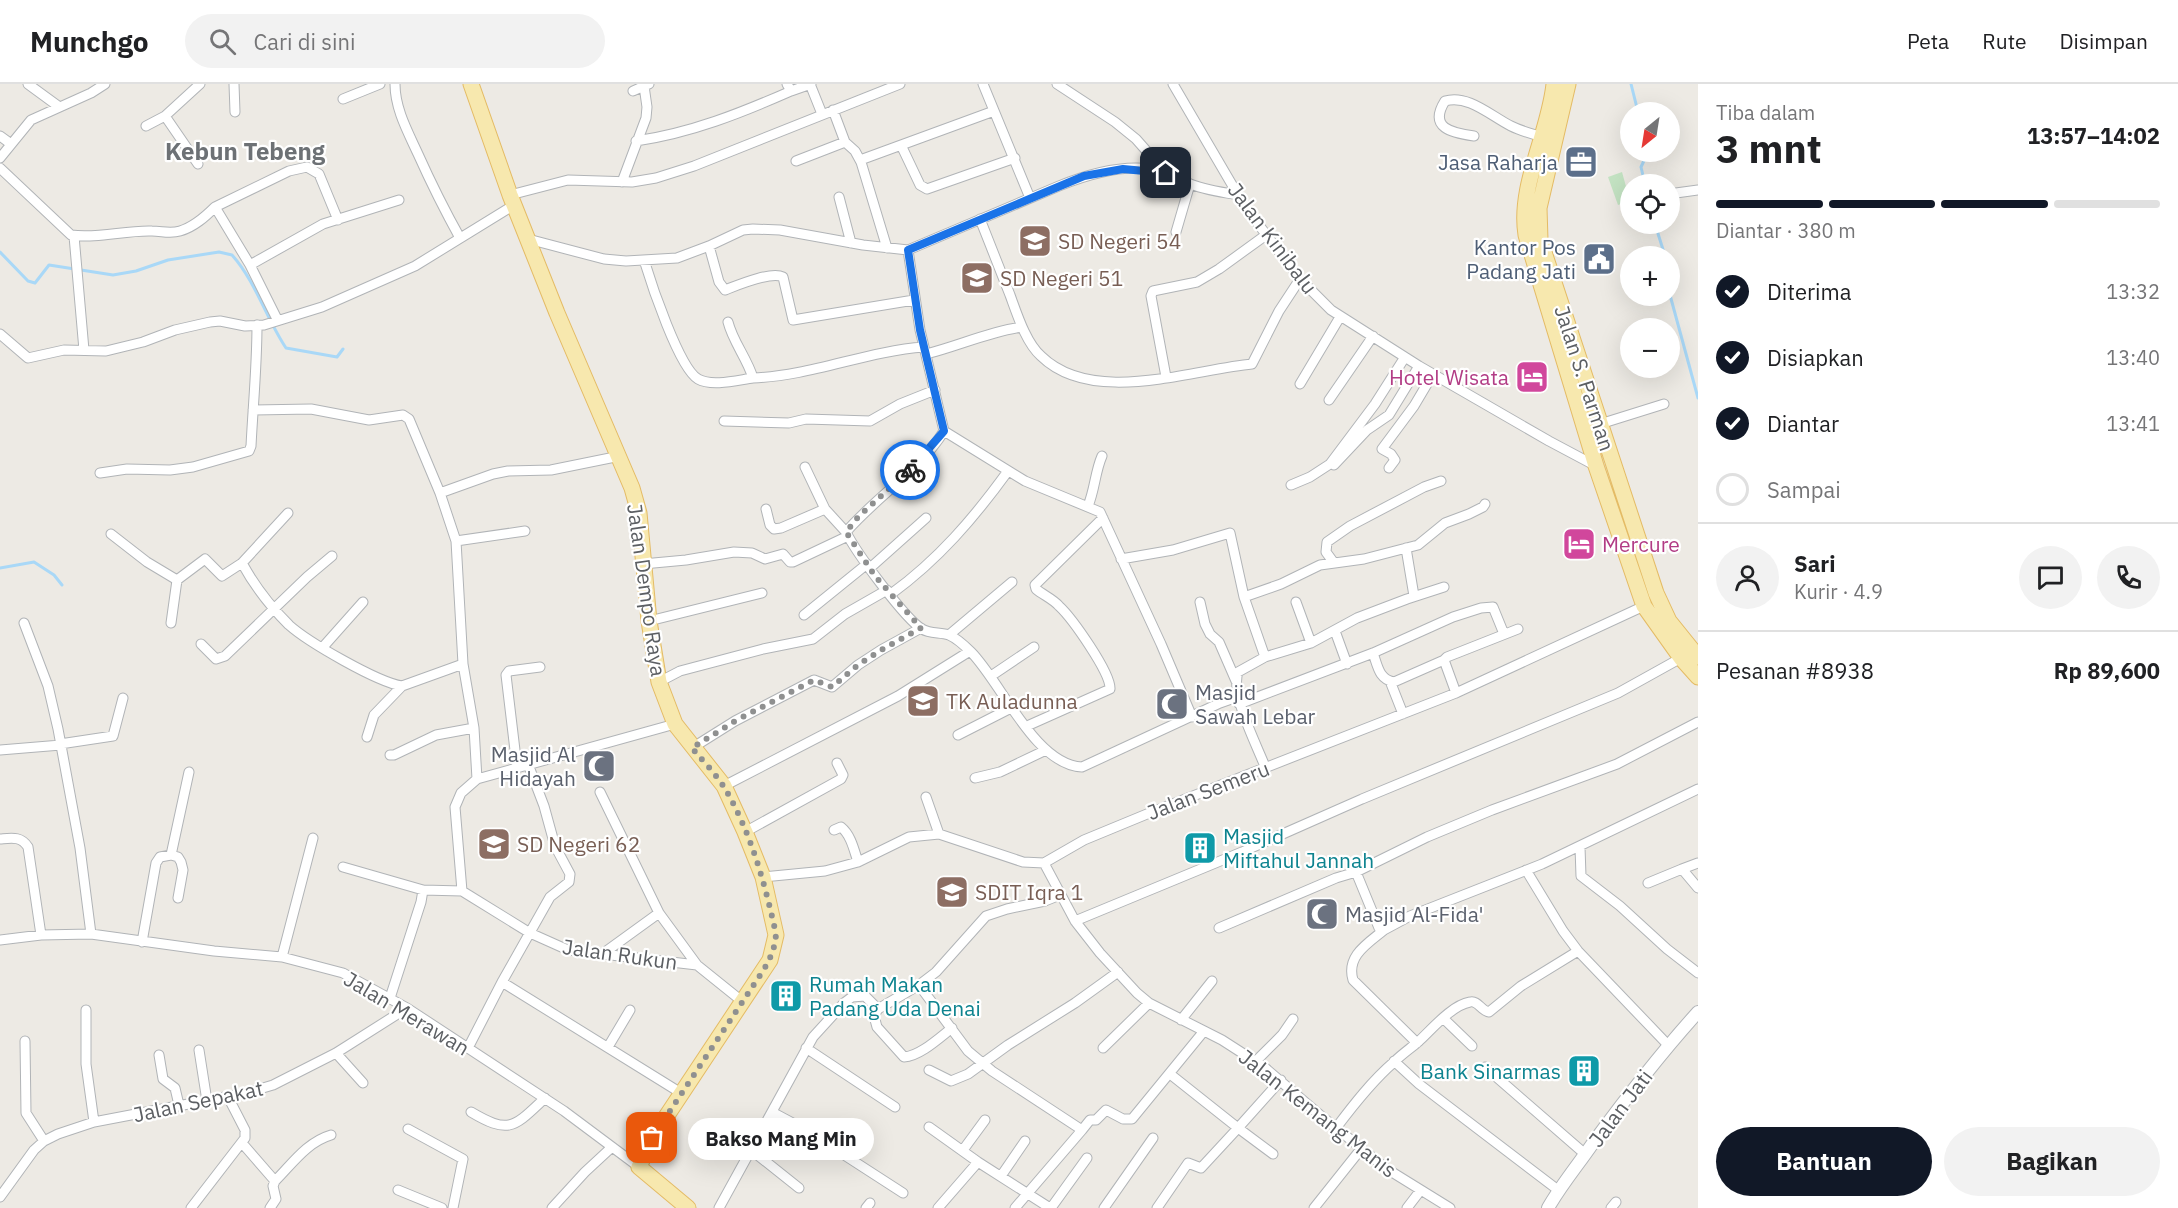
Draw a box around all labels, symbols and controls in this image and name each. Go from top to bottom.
search box [185,14,605,68]
text: Munchgo [30,23,149,60]
icon: search [206,25,239,58]
text: Cari di sini [254,27,355,56]
text: Peta [1907,27,1949,55]
text: Rute [1982,27,2027,55]
text: Disimpan [2060,27,2148,55]
text: Tiba dalam [1716,99,1815,126]
north arrow [1620,102,1680,162]
map controls [1620,102,1680,378]
text: 13:57–14:02 [2027,121,2160,150]
text: 3 mnt [1716,123,1822,174]
district label: Kebun Tebeng [165,135,326,167]
office icon: Jasa Raharja [1563,144,1599,180]
pin [1140,147,1191,198]
place label: Jasa Raharja [1438,148,1558,176]
icon: home [1149,156,1182,189]
button: locate [1620,174,1680,234]
street label: Jalan Kinibalu [1222,177,1324,299]
text: Diantar · 380 m [1716,217,1856,244]
school or university icon: SD Negeri 54 [1017,223,1053,259]
place label: SD Negeri 54 [1058,227,1181,255]
place label: Kantor Pos Padang Jati [1466,233,1576,285]
public building icon: Kantor Pos Padang Jati [1581,241,1617,277]
button: + [1620,246,1680,306]
school or university icon: SD Negeri 51 [959,260,995,296]
place label: SD Negeri 51 [1000,264,1123,292]
icon: check [1716,275,1749,308]
text: Diterima [1767,277,1852,306]
text: 13:32 [2106,278,2160,305]
street label: Jalan S. Parman [1548,302,1622,454]
button: − [1620,318,1680,378]
icon: check [1716,341,1749,374]
text: Disiapkan [1767,343,1864,372]
text: 13:40 [2106,344,2160,371]
hotel icon: Hotel Wisata [1514,359,1550,395]
place label: Hotel Wisata [1389,363,1509,391]
icon: check [1716,407,1749,440]
text: Diantar [1767,409,1839,438]
text: 13:41 [2106,410,2160,437]
courier [880,440,940,500]
icon: bike [894,454,927,487]
text: Sampai [1767,475,1841,504]
street label: Jalan Dempo Raya [621,502,673,678]
hotel icon: Mercure [1561,526,1597,562]
place label: Mercure [1602,530,1680,558]
button: person [1716,546,1779,609]
button: chat [2019,546,2082,609]
button: phone [2097,546,2160,609]
text: Sari [1794,549,1835,578]
text: Kurir · 4.9 [1794,578,1883,605]
text: Pesanan #8938 [1716,656,1874,685]
text: Rp 89,600 [2054,656,2160,685]
place label: Masjid Sawah Lebar [1195,678,1316,730]
school or university icon: TK Auladunna [905,683,941,719]
mosque icon: Masjid Sawah Lebar [1154,686,1190,722]
place label: TK Auladunna [946,687,1078,715]
place label: Masjid Al Hidayah [491,740,576,792]
mosque icon: Masjid Al Hidayah [581,748,617,784]
street label: Jalan Semeru [1143,754,1273,826]
place label: Masjid Miftahul Jannah [1223,822,1374,874]
school or university icon: SD Negeri 62 [476,826,512,862]
place label: SD Negeri 62 [517,830,640,858]
building icon: Masjid Miftahul Jannah [1182,830,1218,866]
school or university icon: SDIT Iqra 1 [934,874,970,910]
place label: SDIT Iqra 1 [975,878,1083,906]
mosque icon: Masjid Al-Fida' [1304,896,1340,932]
place label: Masjid Al-Fida' [1345,900,1484,928]
street label: Jalan Rukun [561,932,679,976]
street label: Jalan Merawan [339,964,475,1062]
place label: Rumah Makan Padang Uda Denai [809,970,981,1022]
building icon: Rumah Makan Padang Uda Denai [768,978,804,1014]
street label: Jalan Kemang Manis [1233,1042,1403,1184]
building icon: Bank Sinarmas [1566,1053,1602,1089]
place label: Bank Sinarmas [1420,1057,1561,1085]
street label: Jalan Jati [1582,1064,1658,1152]
street label: Jalan Sepakat [130,1074,266,1128]
pin [626,1112,677,1163]
callout: Bakso Mang Min [688,1117,874,1159]
icon: bag [635,1121,668,1154]
text: Bakso Mang Min [705,1125,857,1152]
button: Bantuan [1716,1127,1932,1196]
button: Bagikan [1944,1127,2160,1196]

